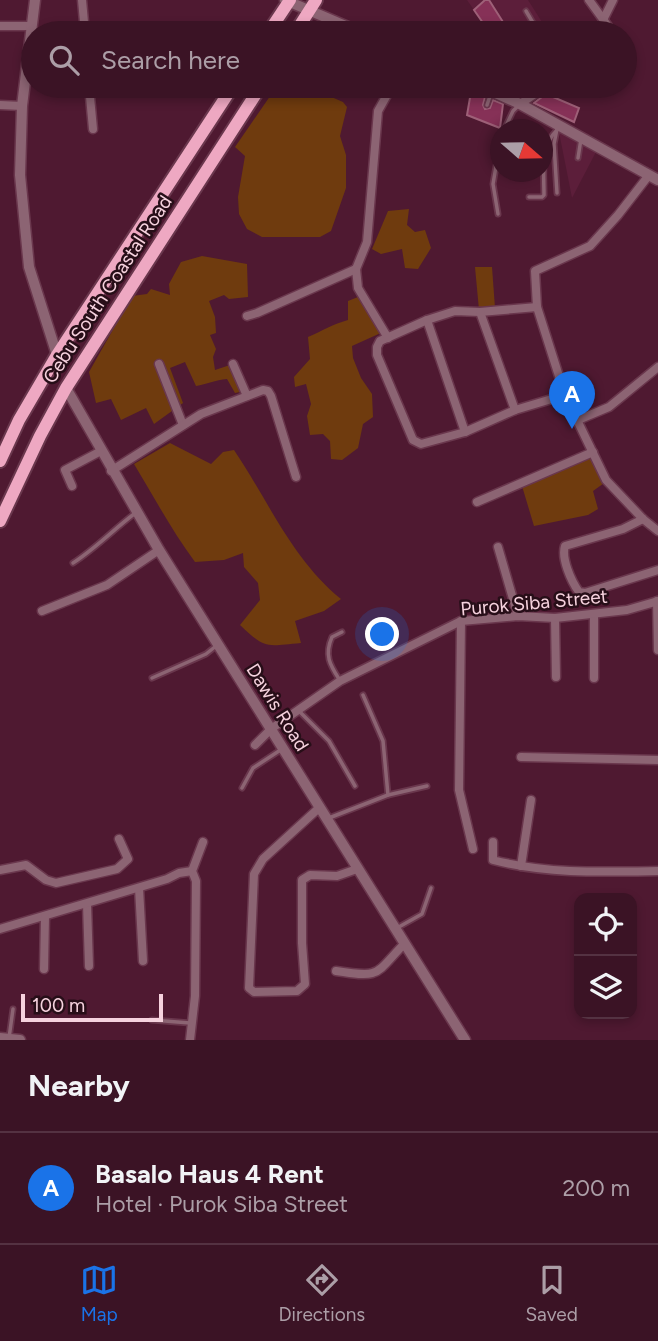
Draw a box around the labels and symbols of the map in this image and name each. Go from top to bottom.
north arrow [490,119,553,182]
street label: Cebu South Coastal Road [38,191,177,387]
pin: A [549,371,595,429]
street label: Purok Siba Street [459,585,609,620]
your location [365,617,399,651]
street label: Dawis Road [242,659,314,755]
scale bar [21,991,163,1023]

